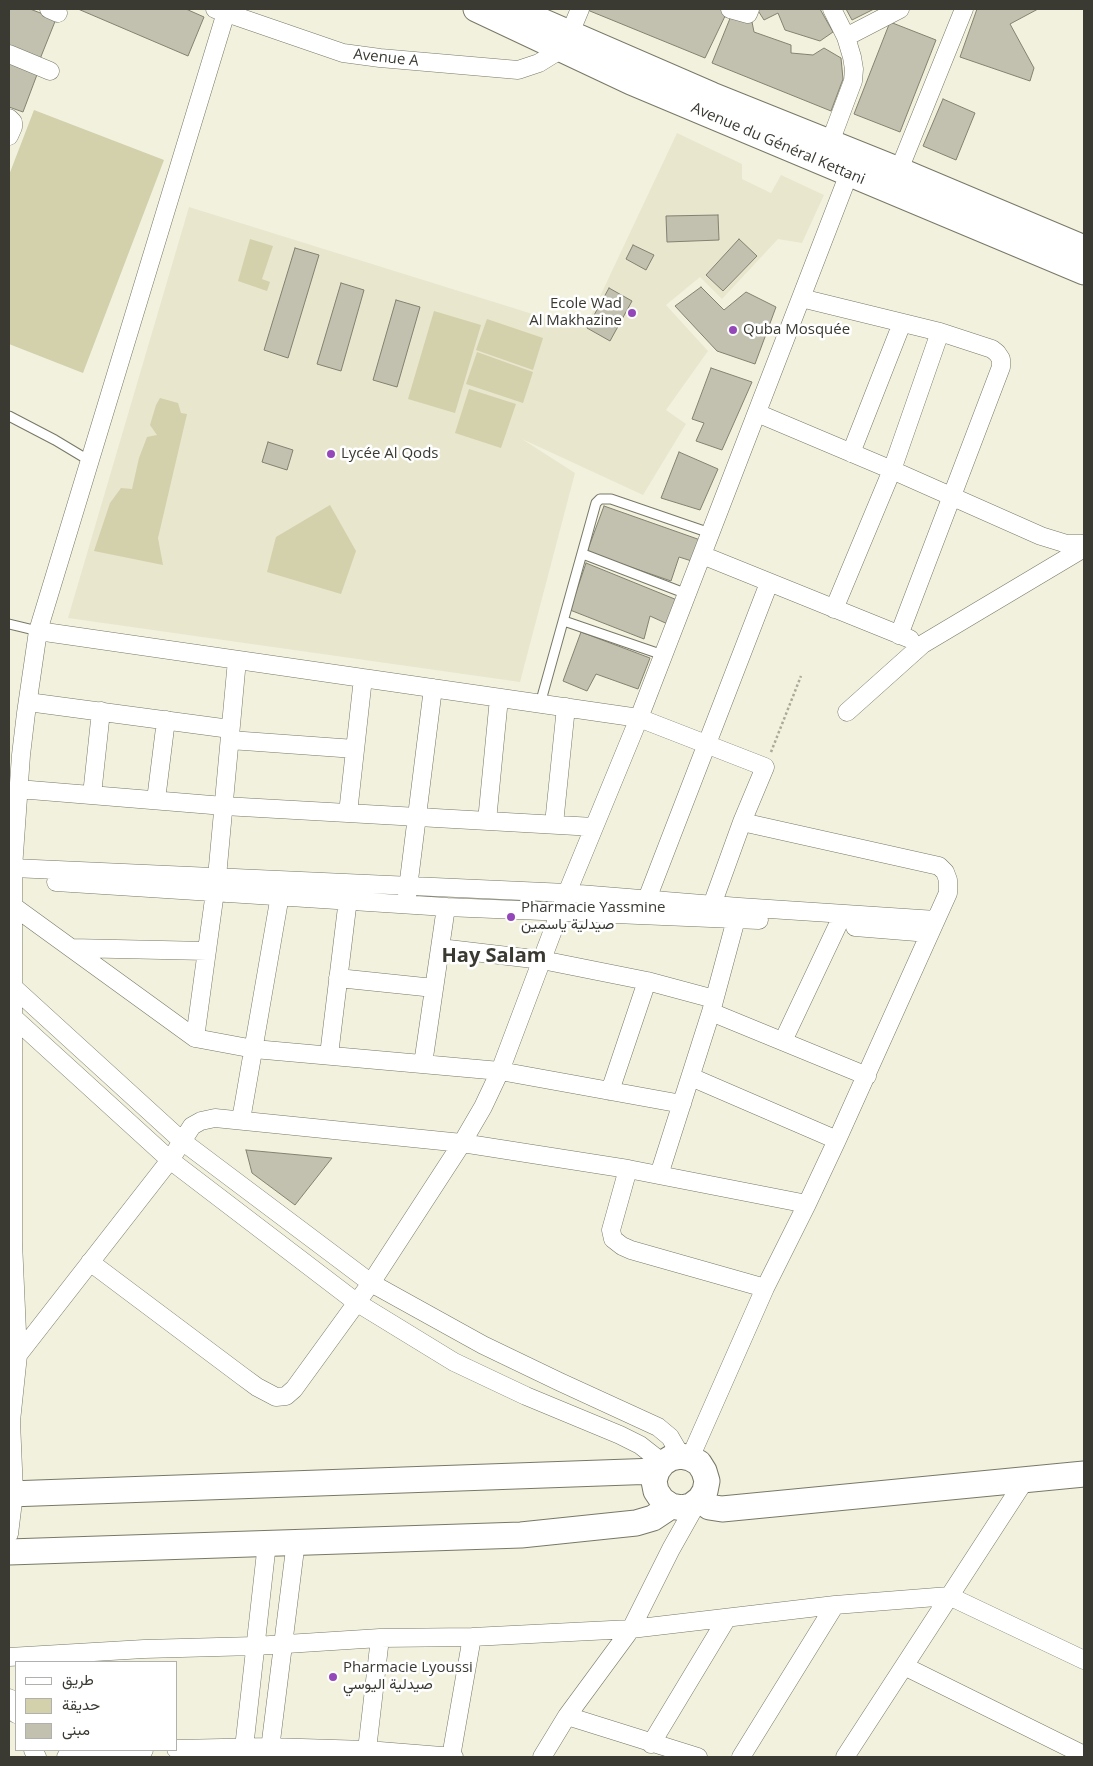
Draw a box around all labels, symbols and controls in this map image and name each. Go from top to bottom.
street label: Avenue A [352,46,420,70]
street label: Avenue du Général Kettani [688,99,868,189]
place label: Ecole Wad Al Makhazine [529,295,622,330]
marker: Ecole Wad Al Makhazine [626,307,638,319]
place label: Quba Mosquée [743,321,850,339]
marker: Quba Mosquée [727,324,739,336]
place label: Lycée Al Qods [341,445,438,463]
marker: Lycée Al Qods [325,448,337,460]
place label: Pharmacie Yassmine صيدلية ياسمين [521,899,666,934]
marker: Pharmacie Yassmine صيدلية ياسمين [505,911,517,923]
district label: Hay Salam [442,944,546,968]
place label: Pharmacie Lyoussi صيدلية اليوسي [343,1659,473,1694]
legend [15,1661,178,1751]
text: طريق [62,1669,94,1689]
marker: Pharmacie Lyoussi صيدلية اليوسي [327,1671,339,1683]
text: حديقة [62,1694,100,1714]
text: مبنى [62,1719,90,1739]

